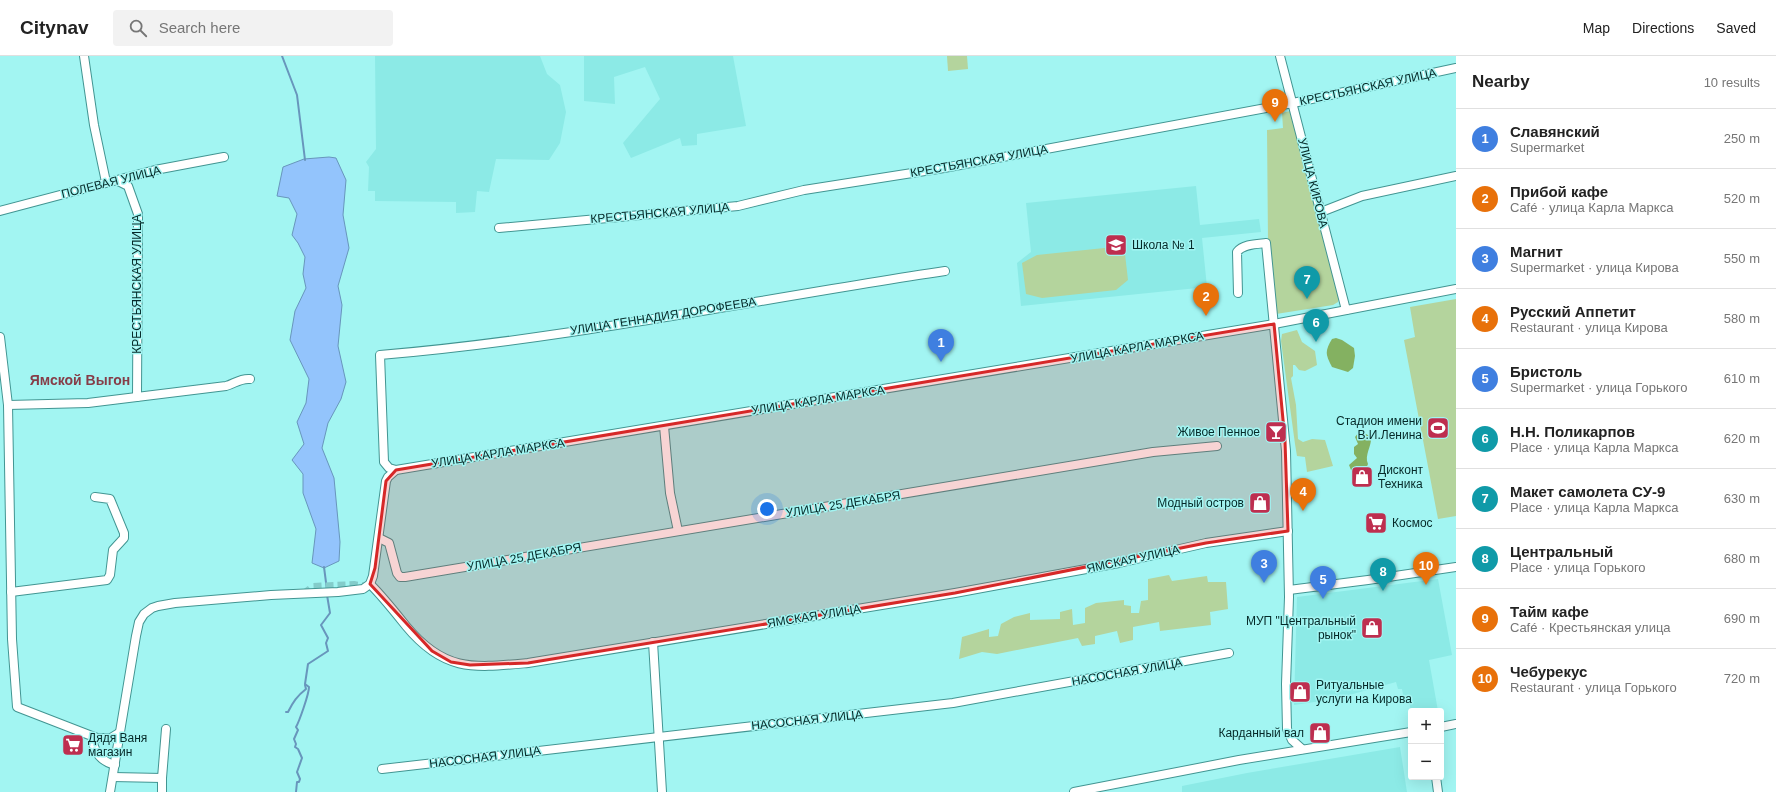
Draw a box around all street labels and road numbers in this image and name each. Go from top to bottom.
street label: КРЕСТЬЯНСКАЯ УЛИЦА [1298,66,1438,108]
street label: УЛИЦА КИРОВА [1295,137,1331,229]
street label: КРЕСТЬЯНСКАЯ УЛИЦА [909,142,1049,180]
street label: ПОЛЕВАЯ УЛИЦА [60,163,162,201]
street label: КРЕСТЬЯНСКАЯ УЛИЦА [590,200,730,226]
street label: КРЕСТЬЯНСКАЯ УЛИЦА [130,214,144,354]
street label: УЛИЦА ГЕННАДИЯ ДОРОФЕЕВА [569,294,757,338]
street label: УЛИЦА КАРЛА МАРКСА [1069,328,1205,366]
street label: УЛИЦА КАРЛА МАРКСА [750,383,886,417]
street label: УЛИЦА КАРЛА МАРКСА [430,436,566,470]
street label: УЛИЦА 25 ДЕКАБРЯ [785,488,901,520]
street label: УЛИЦА 25 ДЕКАБРЯ [466,540,582,574]
street label: ЯМСКАЯ УЛИЦА [1085,542,1181,576]
street label: ЯМСКАЯ УЛИЦА [766,602,862,630]
street label: НАСОСНАЯ УЛИЦА [1071,655,1183,689]
street label: НАСОСНАЯ УЛИЦА [751,707,863,733]
street label: НАСОСНАЯ УЛИЦА [429,743,541,771]

